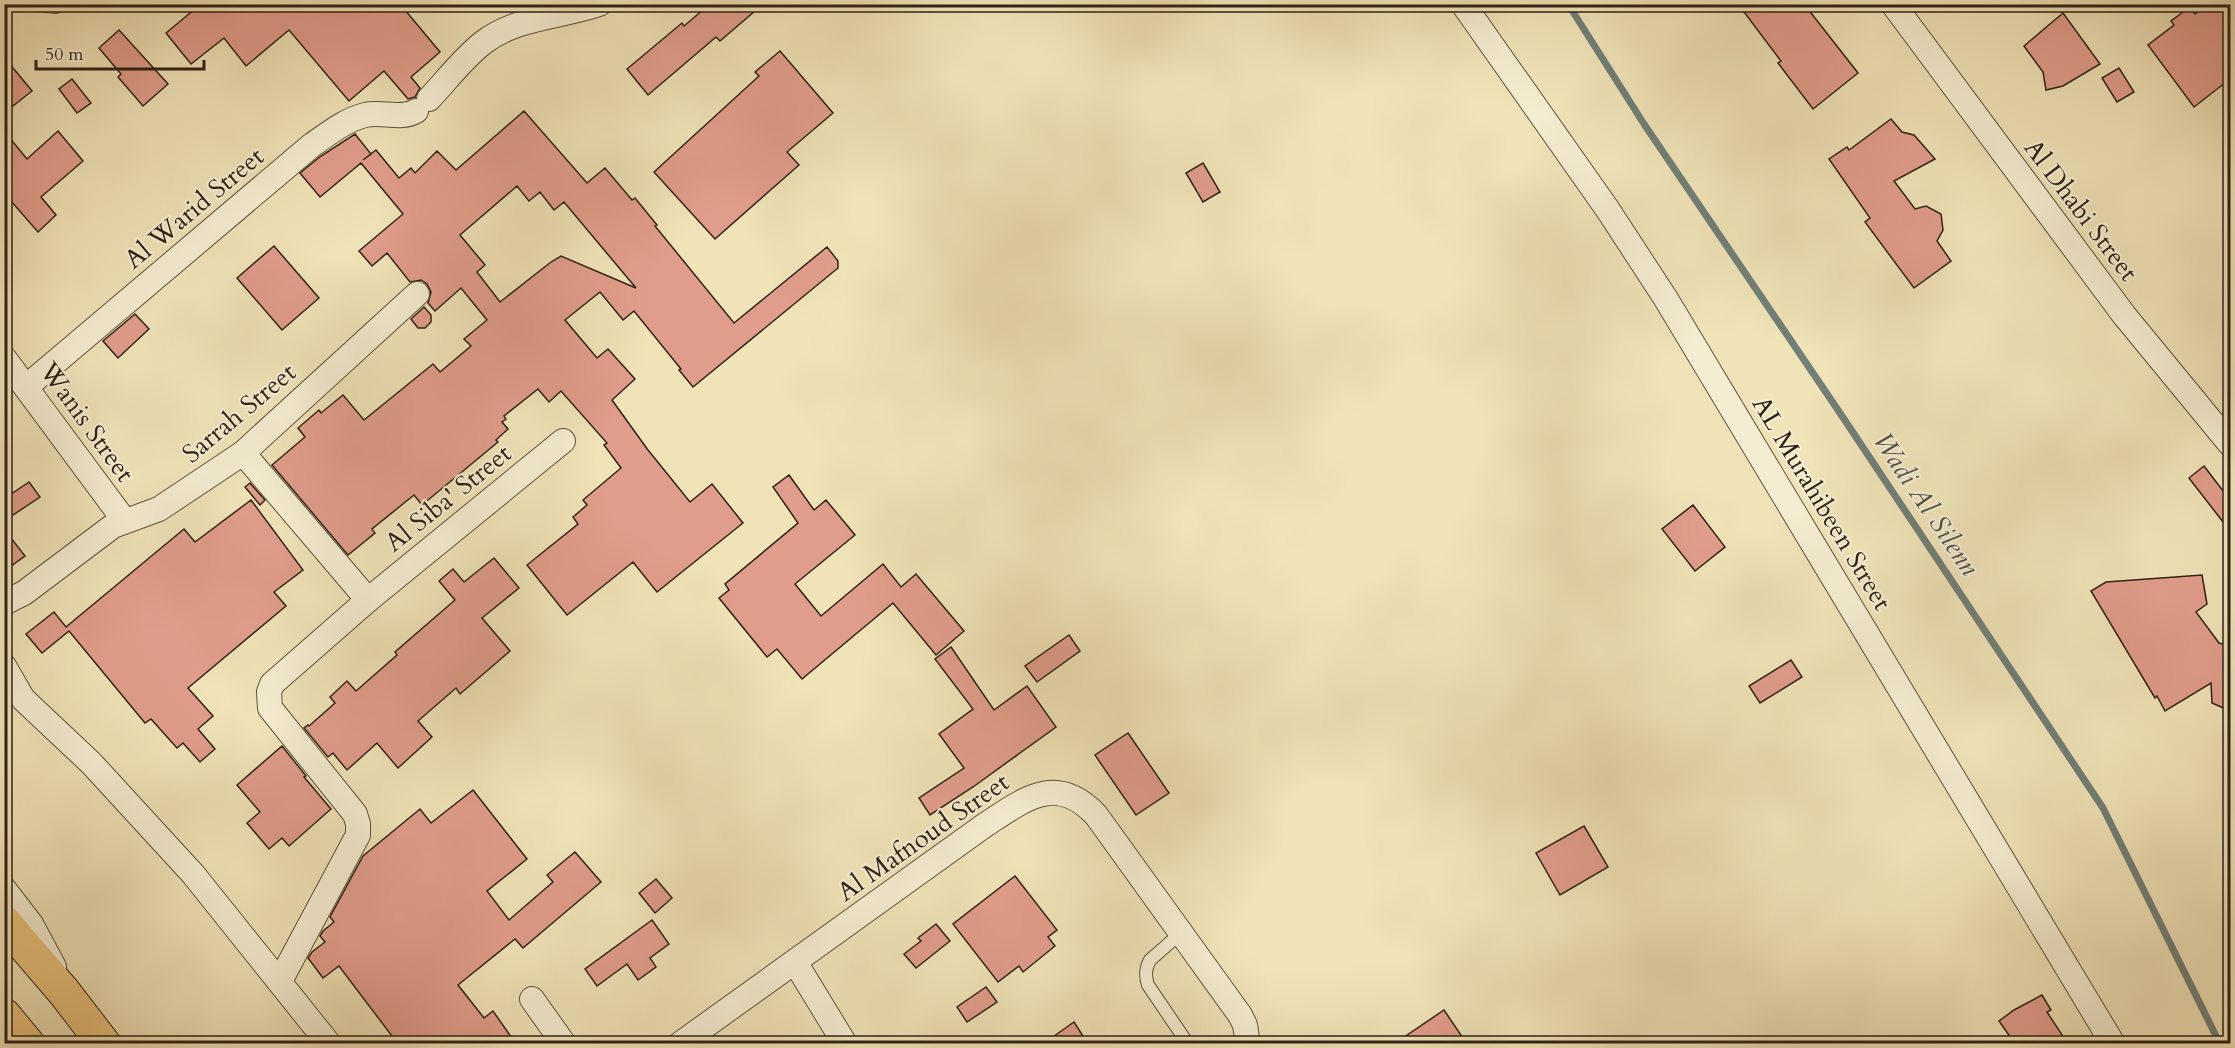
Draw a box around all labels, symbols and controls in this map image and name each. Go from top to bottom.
scale bar [36,33,204,71]
text: 50 m [45,42,84,67]
street label: Al Dhabi Street [2016,132,2146,288]
street label: Al Warid Street [117,139,271,277]
street label: Wanis Street [31,354,142,489]
street label: Sarrah Street [175,355,303,471]
street label: AL Murahibeen Street [1744,389,1900,617]
water label: Wadi Al Silenn [1864,425,1988,583]
street label: Al Siba' Street [378,436,518,560]
street label: Al Mafnoud Street [830,765,1016,909]

